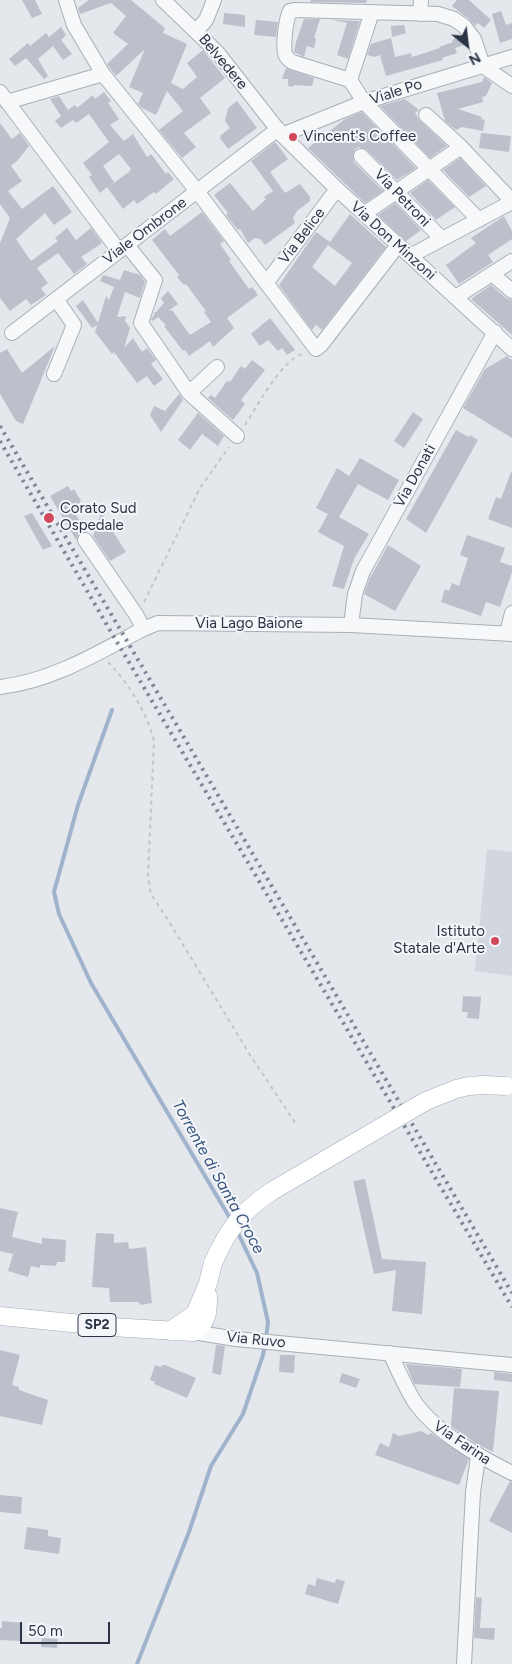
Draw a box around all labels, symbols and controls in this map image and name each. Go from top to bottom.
north arrow [442,20,492,70]
street label: Belvedere [195,31,251,93]
text: N [466,48,483,69]
street label: Viale Po [368,75,424,109]
place label: Vincent's Coffee [303,128,416,146]
marker: Vincent's Coffee [287,131,299,143]
street label: Via Petroni [370,165,434,231]
street label: Viale Ombrone [100,194,190,268]
street label: Via Don Minzoni [347,198,439,284]
street label: Via Belice [275,204,329,268]
street label: Via Donati [390,441,440,511]
place label: Corato Sud Ospedale [60,500,137,535]
marker: Corato Sud Ospedale [42,511,56,525]
street label: Via Lago Baione [195,615,303,633]
place label: Istituto Statale d'Arte [393,923,485,958]
marker: Istituto Statale d'Arte [489,935,501,947]
water label: Torrente di Santa Croce [168,1097,268,1257]
road number: SP2 [78,1314,116,1336]
street label: Via Ruvo [226,1328,286,1352]
street label: Via Farina [430,1417,494,1469]
scale bar [22,1612,112,1644]
text: 50 m [28,1622,63,1640]

